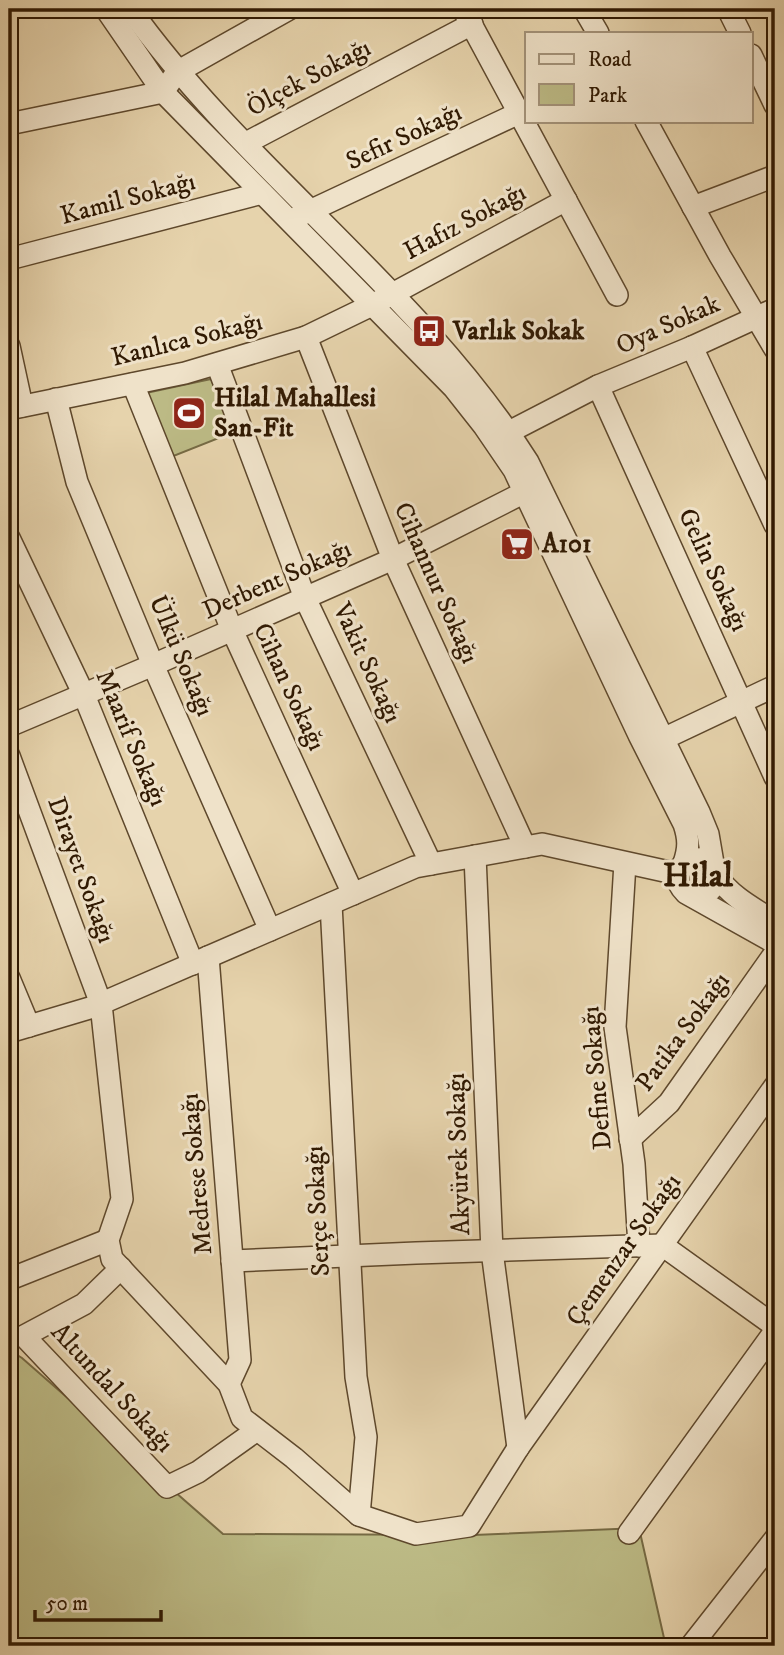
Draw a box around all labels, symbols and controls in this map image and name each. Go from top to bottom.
street label: Ölçek Sokağı [241,32,377,124]
legend [525,32,752,122]
text: Road [588,47,632,73]
text: Park [588,83,628,109]
street label: Sefir Sokağı [341,96,467,178]
street label: Kamil Sokağı [57,165,199,233]
street label: Hafız Sokağı [398,176,532,268]
street label: Oya Sokak [611,287,725,363]
street label: Kanlıca Sokağı [108,305,266,375]
bus stop icon: Varlık Sokak [410,312,448,350]
place label: Varlık Sokak [452,315,586,348]
place label: Hilal Mahallesi San-Fit [214,382,376,445]
sports icon: Hilal Mahallesi San-Fit [170,394,208,432]
street label: Cihannur Sokağı [386,497,486,669]
street label: Gelin Sokağı [670,503,756,637]
supermarket icon: A101 [498,525,536,563]
place label: A101 [541,528,591,561]
street label: Derbent Sokağı [197,532,357,628]
street label: Ülkü Sokağı [141,590,221,722]
street label: Vakit Sokağı [324,597,409,728]
street label: Cihan Sokağı [245,618,333,756]
street label: Maarif Sokağı [87,665,175,811]
street label: Dirayet Sokağı [39,792,123,948]
district label: Hilal [663,856,734,897]
street label: Patika Sokağı [628,966,738,1098]
street label: Define Sokağı [574,1005,620,1151]
street label: Akyürek Sokağı [440,1072,478,1236]
street label: Medrese Sokağı [173,1092,221,1256]
street label: Serçe Sokağı [298,1145,338,1277]
street label: Çemenzar Sokağı [559,1167,689,1333]
street label: Altundal Sokağı [43,1316,181,1460]
scale bar [35,1578,161,1622]
text: 50 m [46,1591,88,1617]

